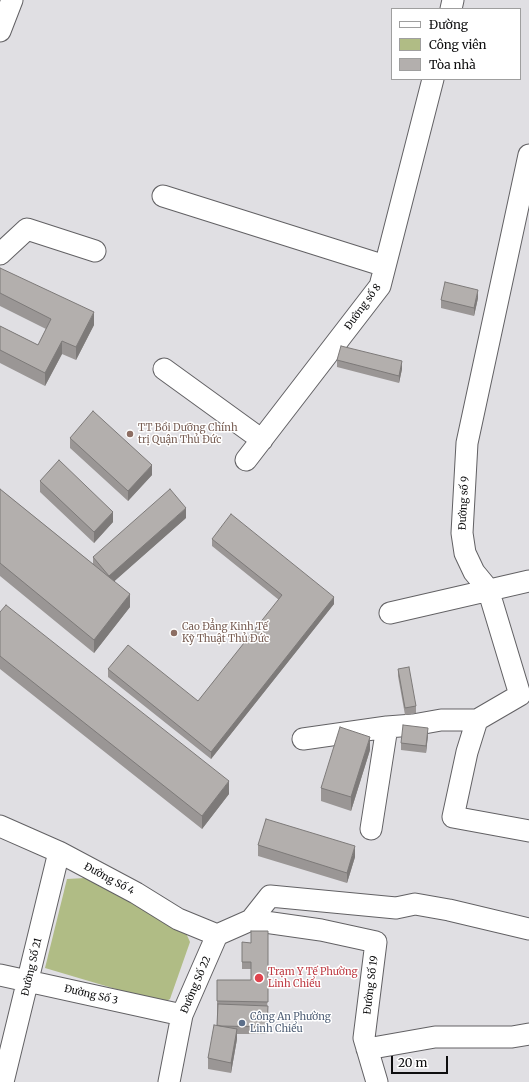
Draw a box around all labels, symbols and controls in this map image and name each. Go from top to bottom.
legend [391,8,521,80]
text: Đường [429,17,468,32]
text: Công viên [429,37,487,52]
text: Tòa nhà [429,57,476,72]
street label: Đường số 8 [342,282,384,332]
place label: TT Bồi Dưỡng Chính trị Quận Thủ Đức [138,422,238,446]
marker: TT Bồi Dưỡng Chính trị Quận Thủ Đức [125,429,135,439]
street label: Đường số 9 [457,476,471,530]
place label: Cao Đẳng Kinh Tế Kỹ Thuật Thủ Đức [182,621,269,644]
marker: Cao Đẳng Kinh Tế Kỹ Thuật Thủ Đức [169,628,179,638]
street label: Đường Số 4 [82,861,136,897]
street label: Đường Số 21 [19,937,45,997]
street label: Đường Số 22 [179,955,213,1015]
street label: Đường Số 19 [361,955,381,1015]
place label: Trạm Y Tế Phường Linh Chiểu [268,966,358,990]
marker: Trạm Y Tế Phường Linh Chiểu [253,972,265,984]
street label: Đường Số 3 [63,983,119,1007]
place label: Công An Phường Linh Chiểu [250,1011,331,1034]
marker: Công An Phường Linh Chiểu [237,1018,247,1028]
scale bar [393,1048,450,1074]
text: 20 m [398,1055,427,1070]

